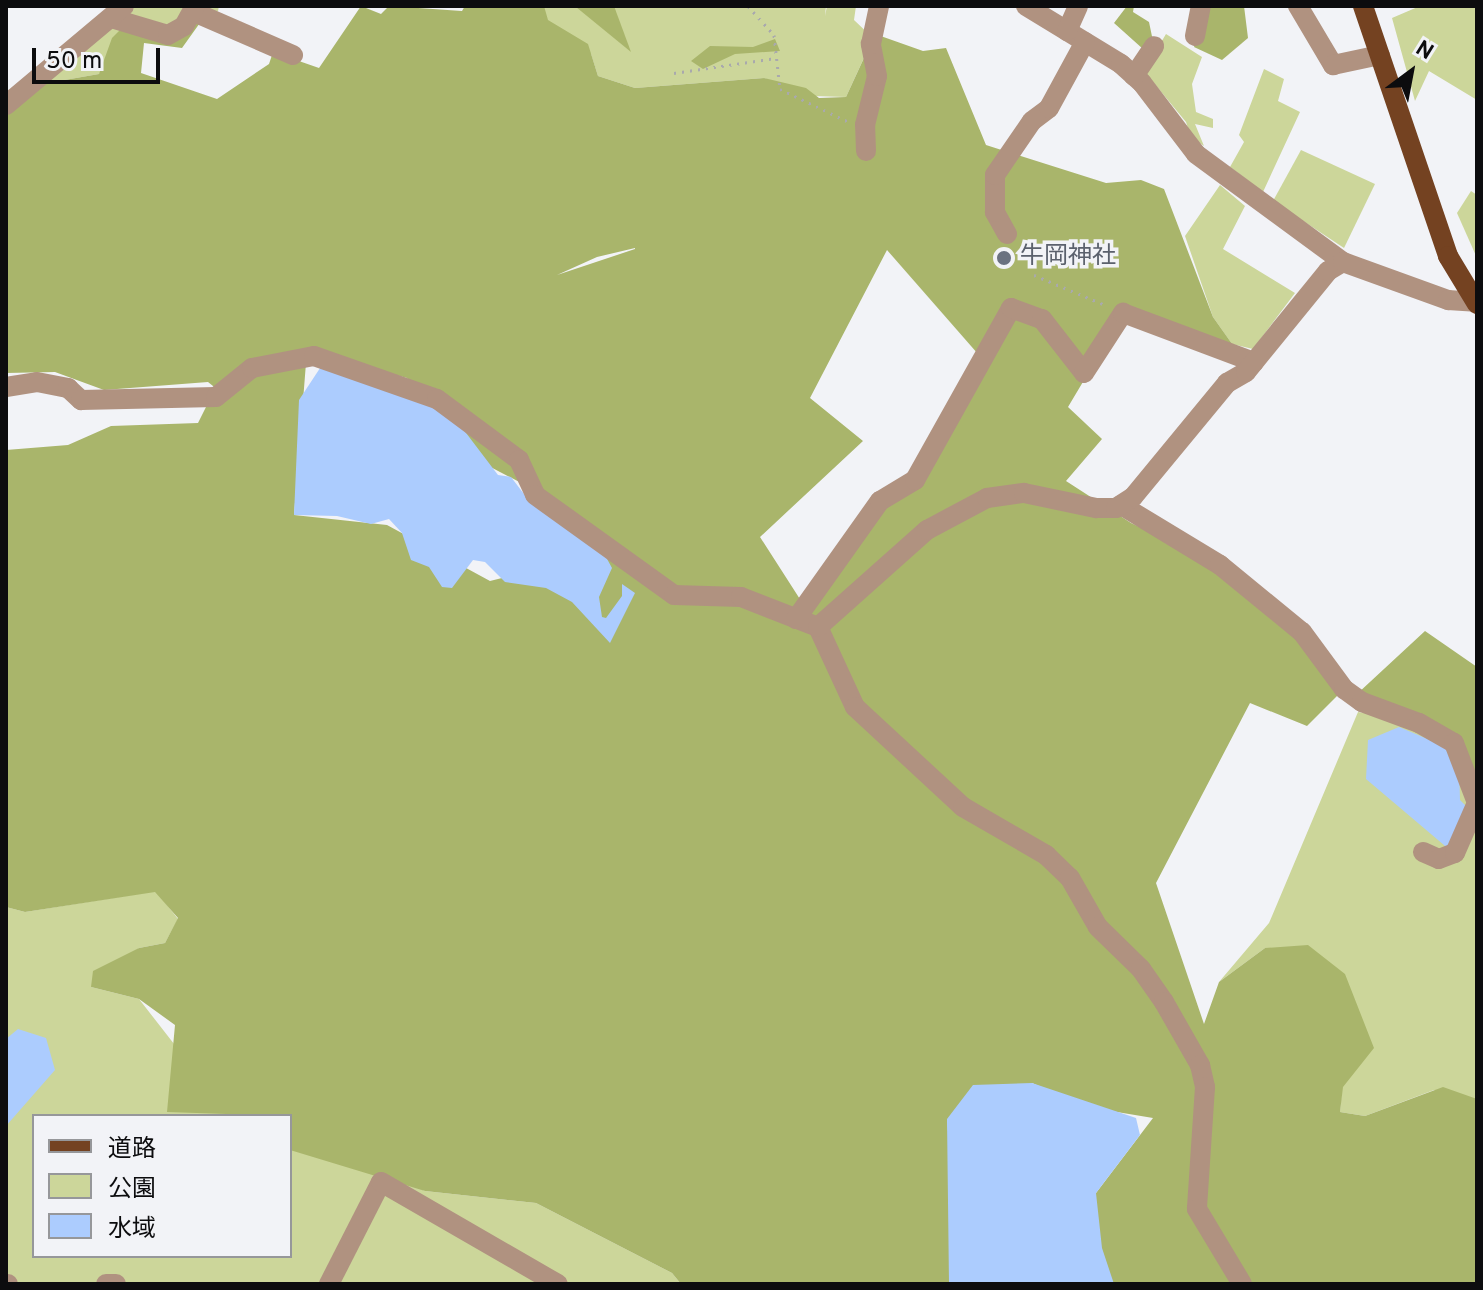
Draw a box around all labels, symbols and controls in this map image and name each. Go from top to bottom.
scale bar [36,32,164,82]
north arrow [1371,32,1451,112]
text: N [1410,36,1438,67]
text: 50 m [46,47,102,77]
place label: 牛岡神社 [1020,244,1116,272]
marker: 牛岡神社 [995,249,1013,267]
legend [32,1114,292,1258]
text: 道路 [108,1135,156,1165]
text: 公園 [108,1175,156,1205]
text: 水域 [108,1215,156,1245]

